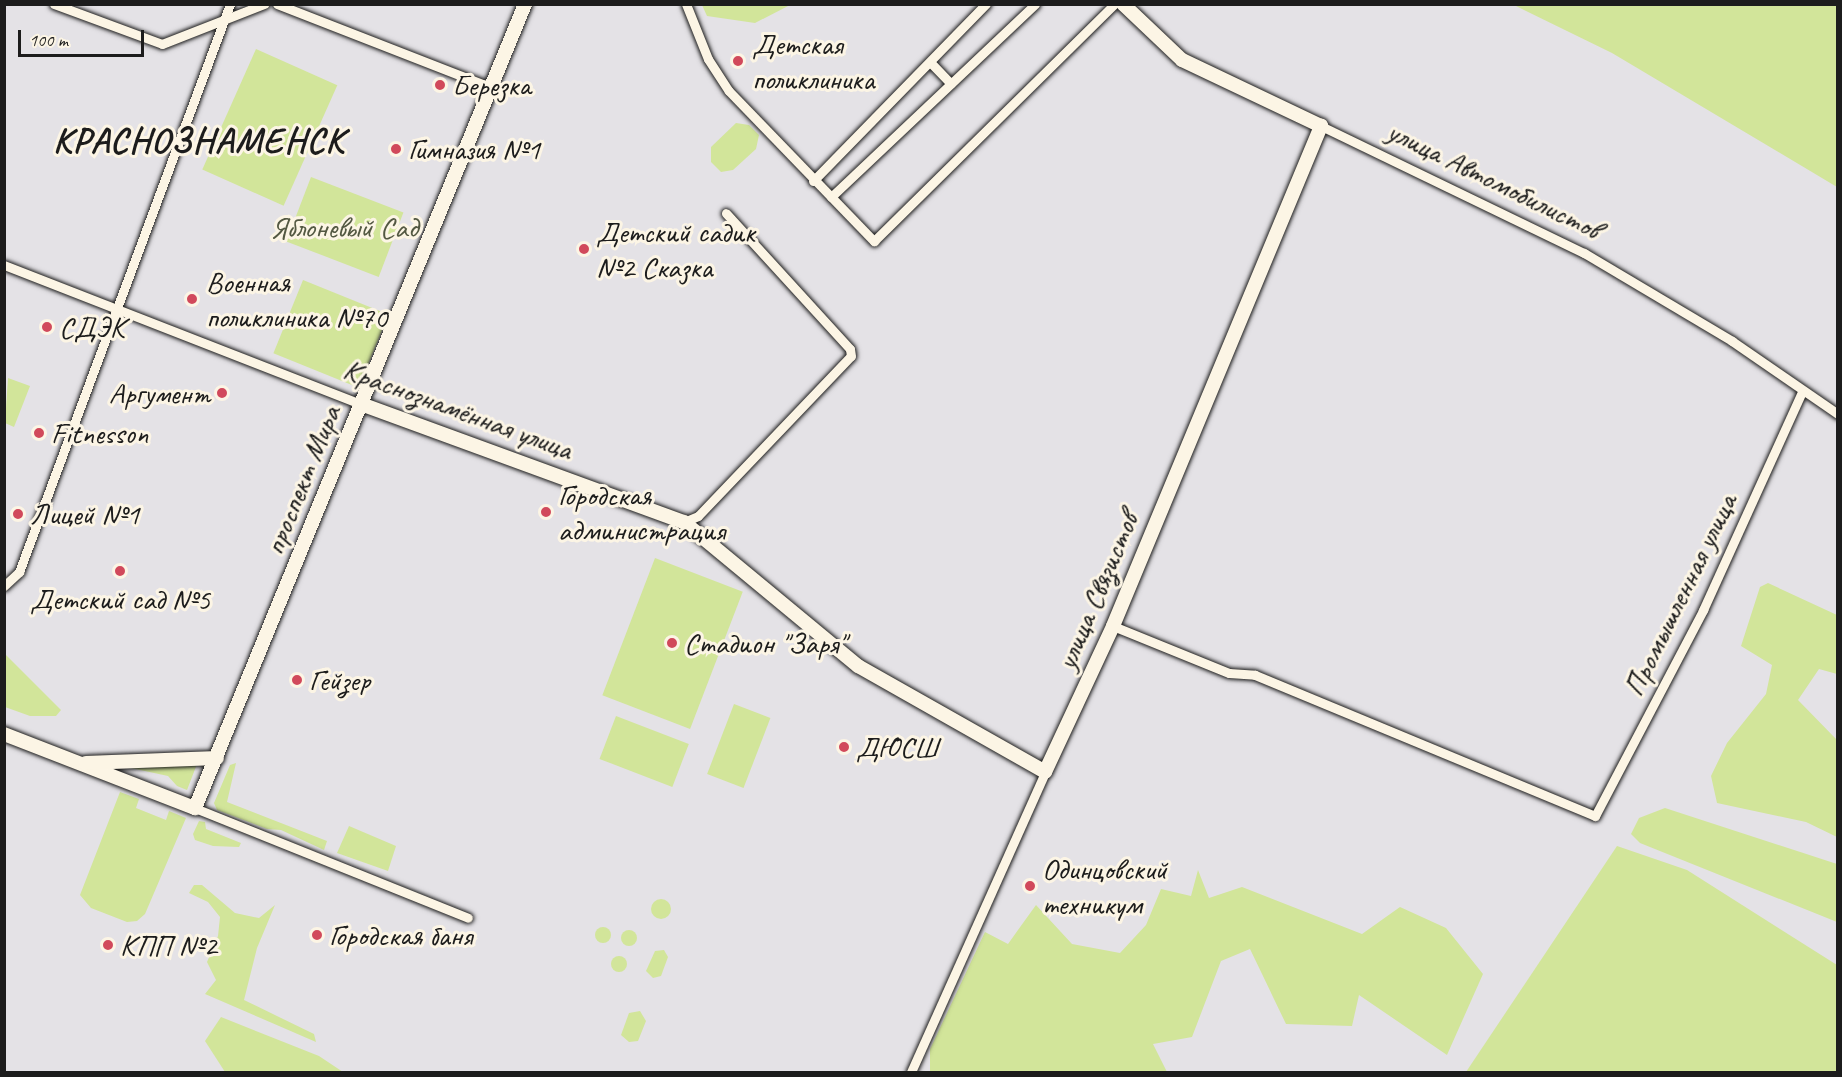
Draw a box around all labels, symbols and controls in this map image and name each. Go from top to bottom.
scale bar [21,18,147,56]
place label: Детская поликлиника [752,26,874,96]
text: 100 m [29,29,68,51]
marker: Детская поликлиника [729,52,747,70]
place label: Березка [452,67,531,103]
marker: Березка [433,78,447,92]
street label: улица Автомобилистов [1382,113,1606,247]
district label: КРАСНОЗНАМЕНСК [46,119,352,163]
place label: Гимназия №1 [408,131,540,167]
marker: Гимназия №1 [389,142,403,156]
park label: Яблоневый Сад [270,209,418,245]
place label: Детский садик №2 Сказка [596,214,755,284]
marker: Детский садик №2 Сказка [577,242,591,256]
place label: Военная поликлиника №70 [206,264,387,334]
marker: Военная поликлиника №70 [183,290,201,308]
place label: СДЭК [59,309,125,345]
marker: СДЭК [40,320,54,334]
street label: Краснознамённая улица [338,351,578,467]
place label: Аргумент [109,375,210,411]
marker: Аргумент [215,386,229,400]
street label: проспект Мира [256,400,348,560]
place label: Fitnesson [51,415,148,451]
marker: Fitnesson [32,426,46,440]
place label: Городская администрация [558,477,725,548]
street label: Промышленная улица [1615,487,1745,703]
place label: Лицей №1 [30,496,139,532]
marker: Городская администрация [539,505,553,519]
marker: Лицей №1 [11,507,25,521]
street label: улица Связистов [1048,508,1146,674]
marker: Детский сад №5 [113,564,127,578]
place label: Детский сад №5 [30,581,210,617]
place label: Стадион "Заря" [684,625,845,661]
marker: Стадион "Заря" [665,636,679,650]
place label: Гейзер [309,662,370,698]
marker: Гейзер [290,673,304,687]
place label: ДЮСШ [856,729,938,765]
marker: ДЮСШ [837,740,851,754]
place label: Одинцовский техникум [1042,851,1167,922]
marker: Одинцовский техникум [1023,879,1037,893]
place label: Городская баня [329,917,473,953]
place label: КПП №2 [120,927,217,963]
marker: Городская баня [310,928,324,942]
marker: КПП №2 [101,938,115,952]

